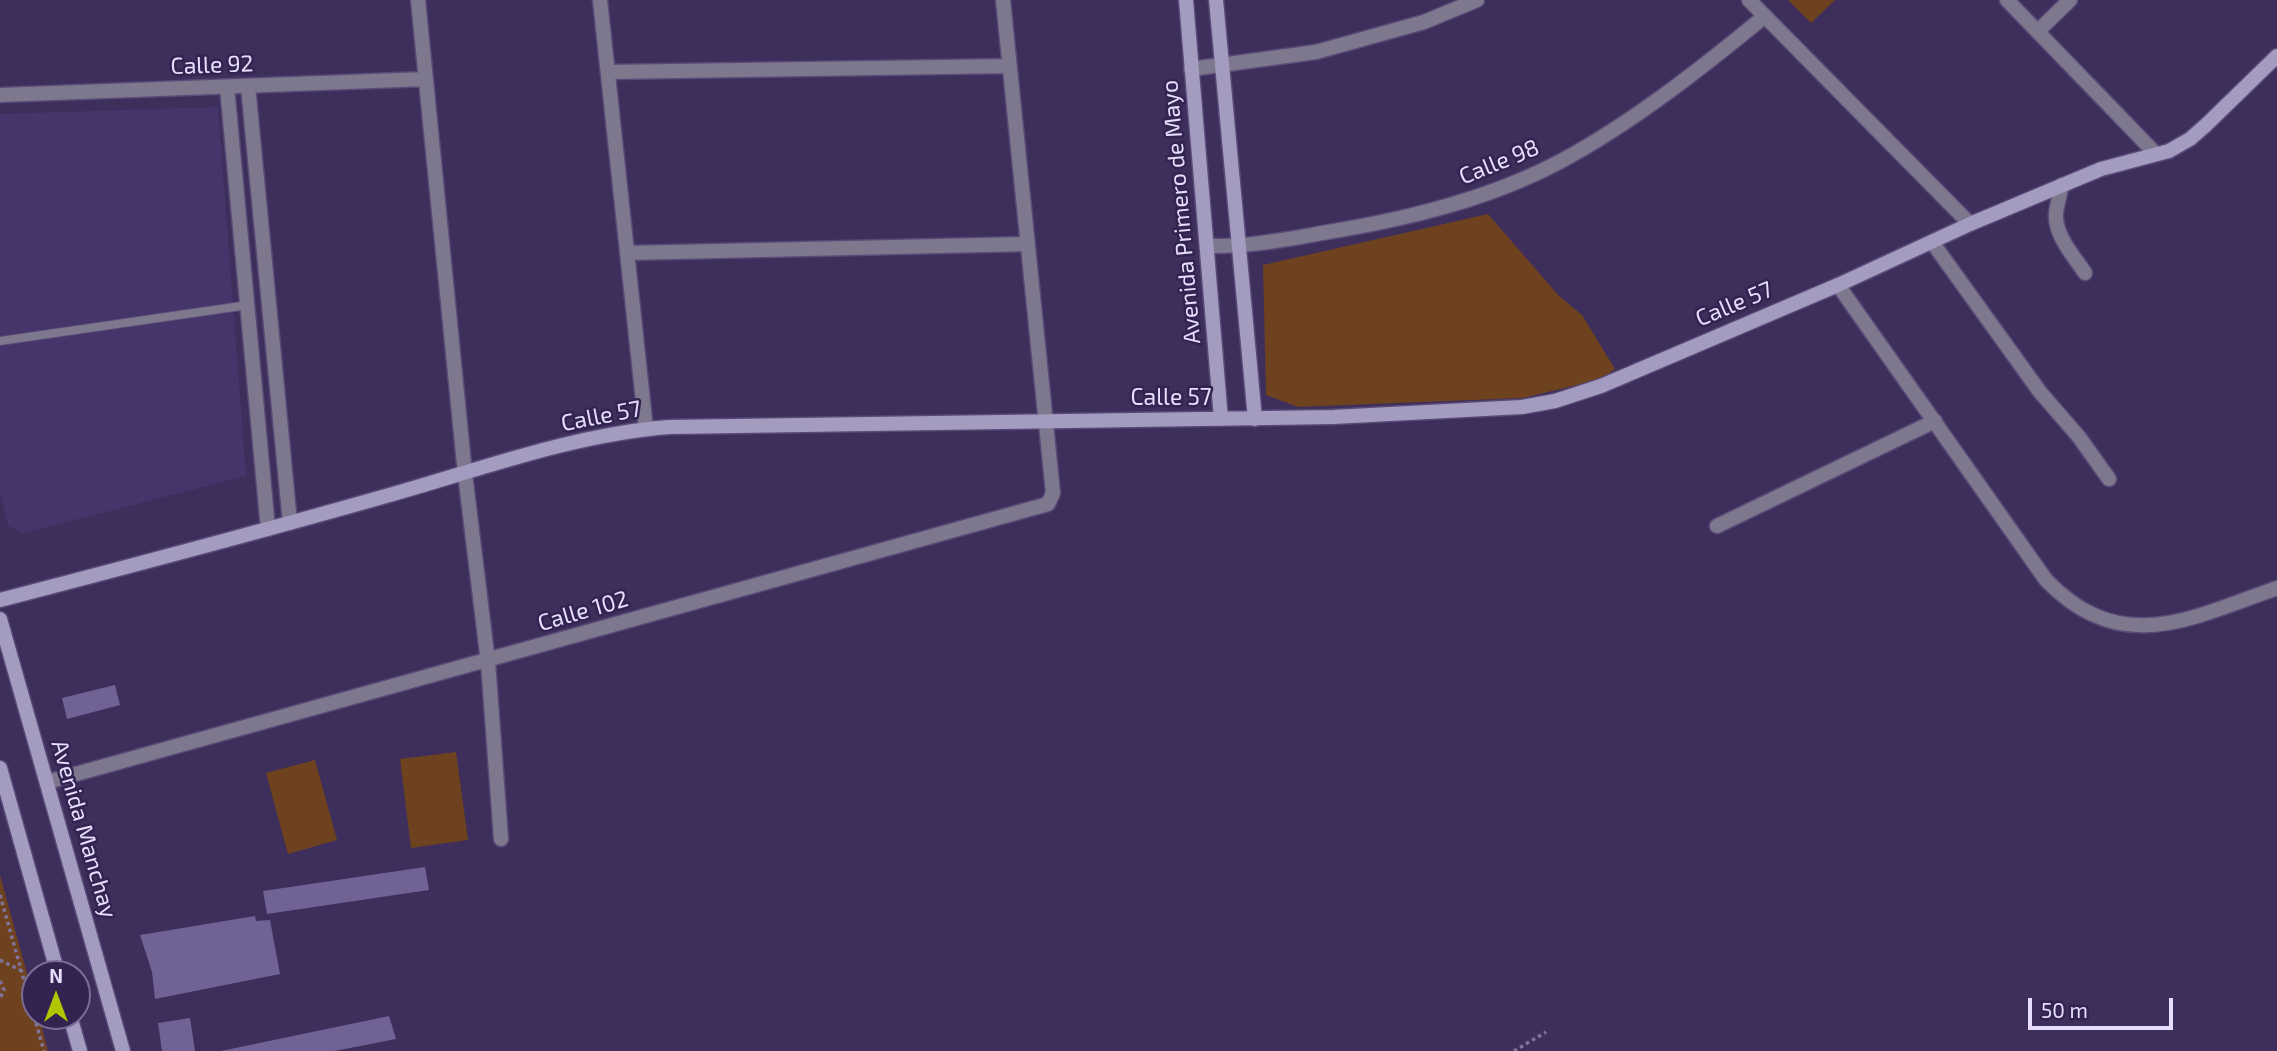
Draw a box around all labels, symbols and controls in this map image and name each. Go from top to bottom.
street label: Calle 92 [170,50,254,80]
street label: Avenida Primero de Mayo [1156,79,1206,345]
street label: Calle 98 [1455,133,1543,191]
street label: Calle 57 [1691,275,1777,333]
street label: Calle 57 [1131,383,1211,411]
street label: Calle 57 [559,395,643,437]
street label: Calle 102 [535,585,631,637]
street label: Avenida Manchay [45,737,123,921]
north arrow [21,960,91,1030]
text: N [49,964,63,987]
scale bar [2032,984,2177,1028]
text: 50 m [2041,997,2088,1022]

